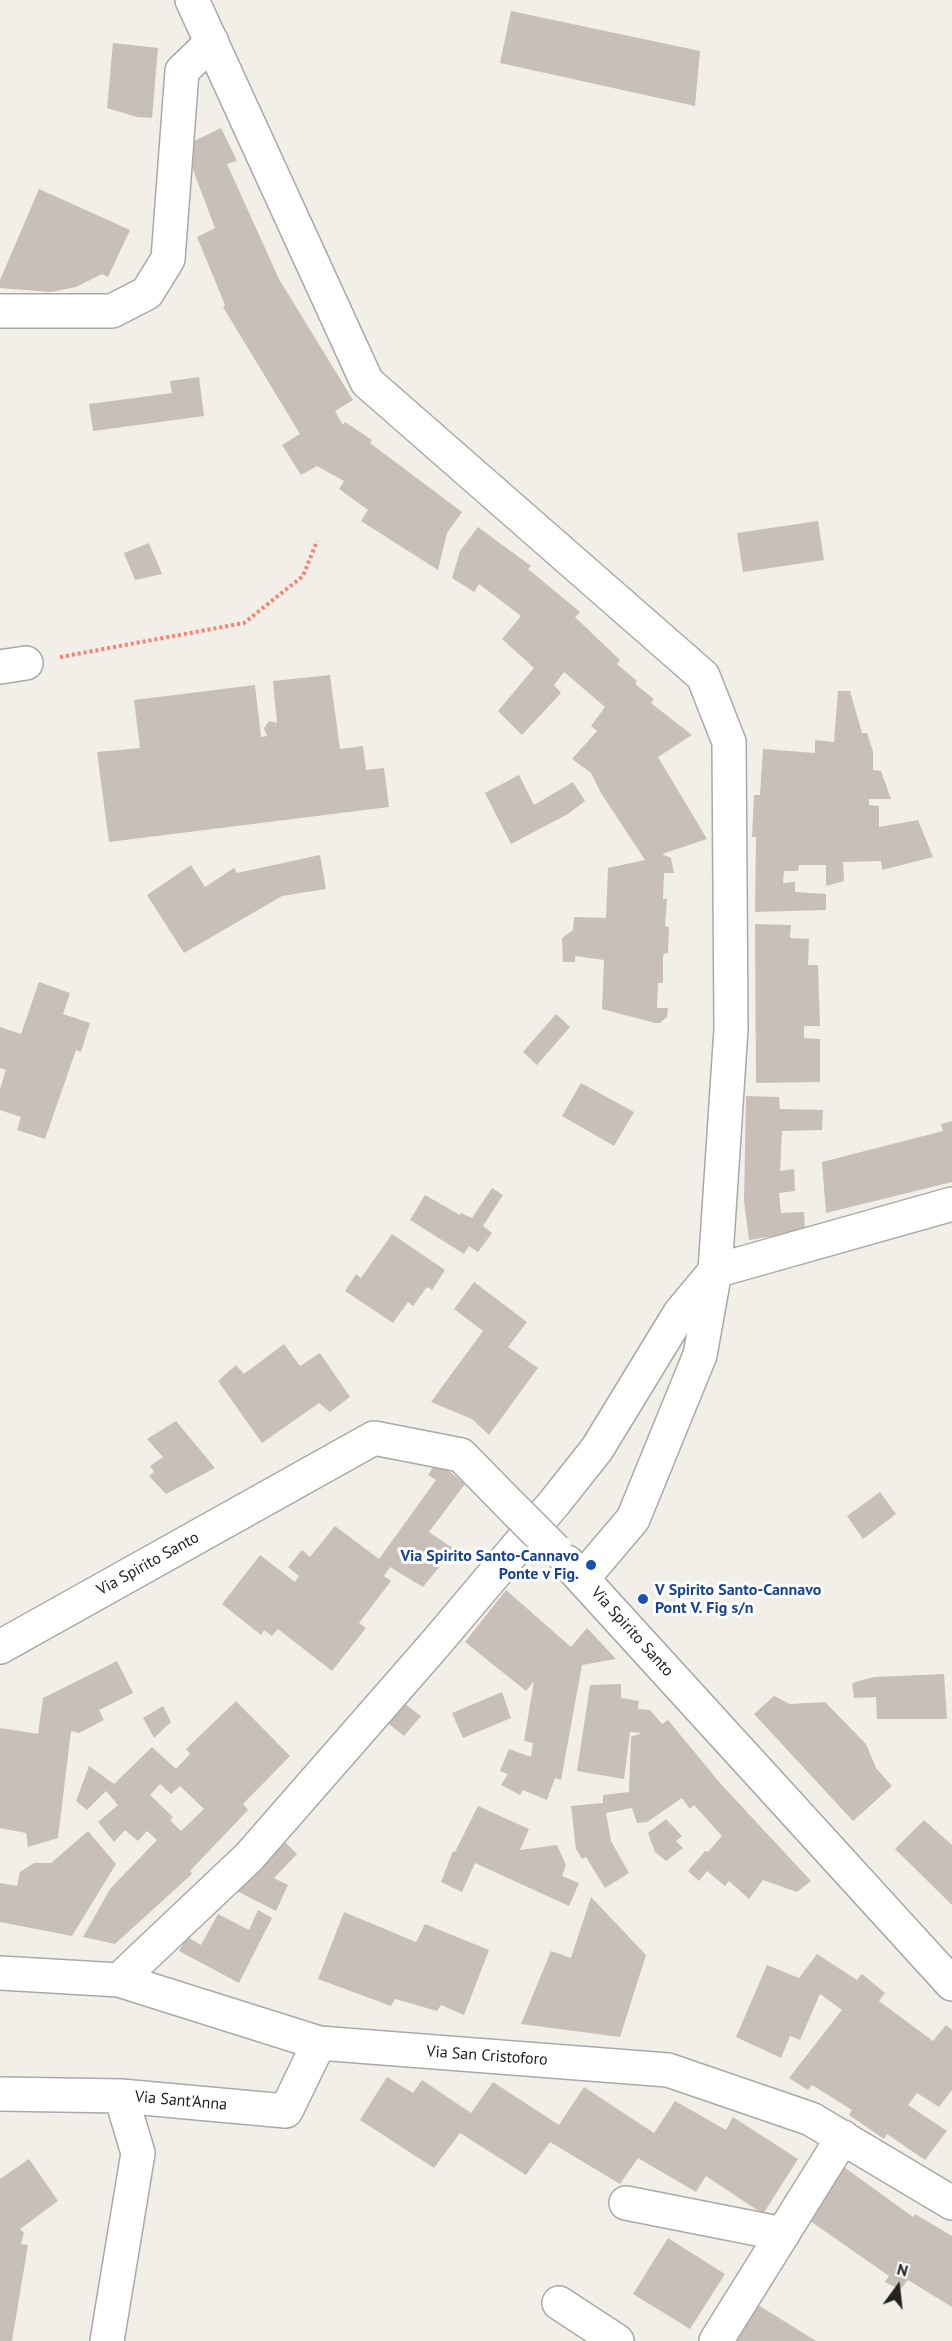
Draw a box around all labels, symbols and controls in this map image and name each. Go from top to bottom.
street label: Via Spirito Santo [94,1528,202,1600]
place label: Via Spirito Santo-Cannavo Ponte v Fig. [400,1546,579,1584]
marker: Via Spirito Santo-Cannavo Ponte v Fig. [584,1558,598,1572]
place label: V Spirito Santo-Cannavo Pont V. Fig s/n [655,1580,821,1618]
street label: Via Spirito Santo [587,1583,677,1681]
marker: V Spirito Santo-Cannavo Pont V. Fig s/n [636,1592,650,1606]
street label: Via San Cristoforo [426,2042,548,2070]
street label: Via Sant'Anna [134,2087,228,2115]
north arrow [868,2257,928,2317]
text: N [895,2259,910,2281]

